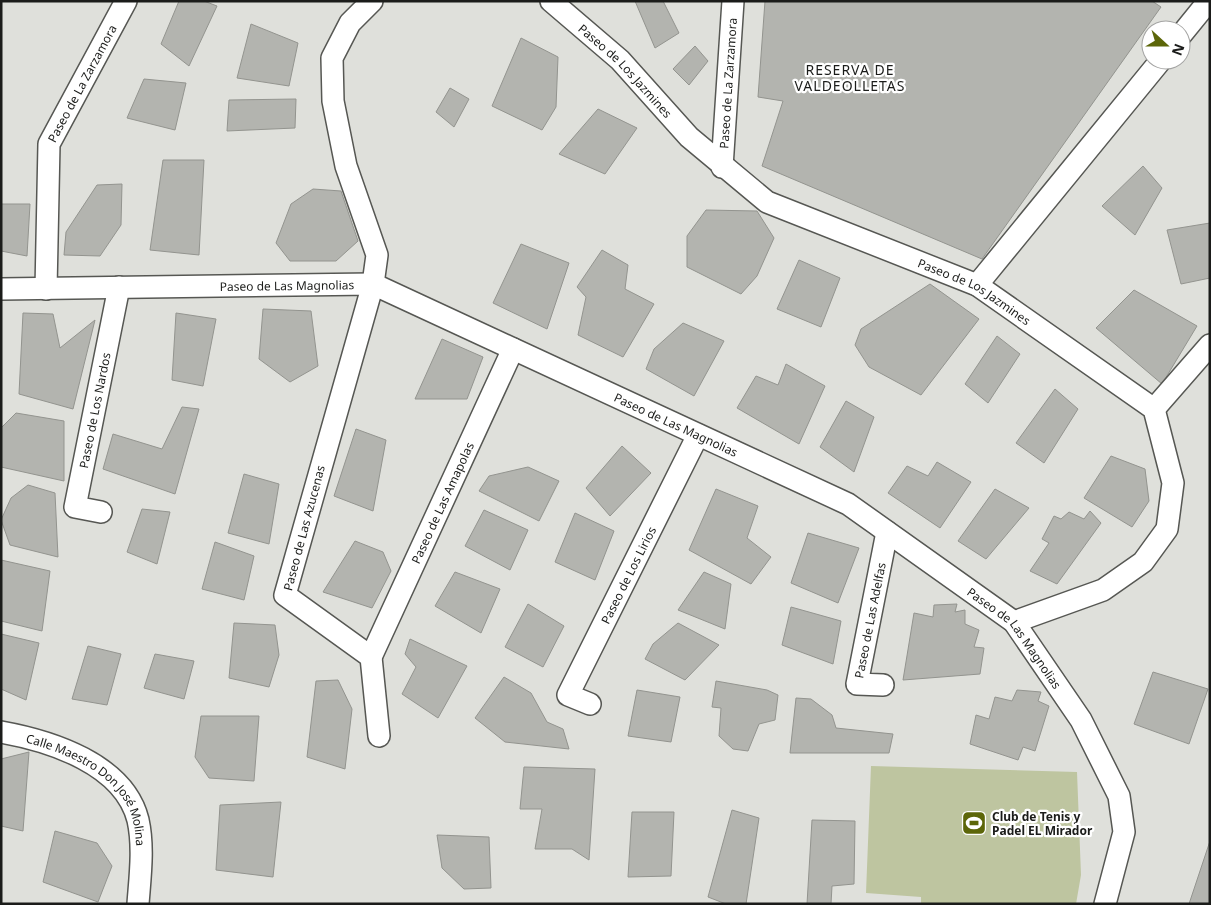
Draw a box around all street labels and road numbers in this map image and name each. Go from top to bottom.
street label: Paseo de La Zarzamora [715,17,740,149]
street label: Paseo de Los Jazmines [575,20,676,121]
street label: Paseo de La Zarzamora [43,21,120,145]
street label: Paseo de Los Jazmines [915,254,1034,329]
street label: Paseo de Las Magnolias [220,276,355,295]
street label: Paseo de Los Nardos [74,351,114,470]
street label: Paseo de Las Magnolias [611,388,741,460]
street label: Paseo de Las Amapolas [407,439,478,566]
street label: Paseo de Las Azucenas [279,463,329,593]
street label: Paseo de Los Lirios [596,523,660,627]
street label: Paseo de Las Adelfas [850,561,889,680]
street label: Paseo de Las Magnolias [964,583,1066,692]
street label: Calle Maestro Don José Molina [24,729,150,846]

